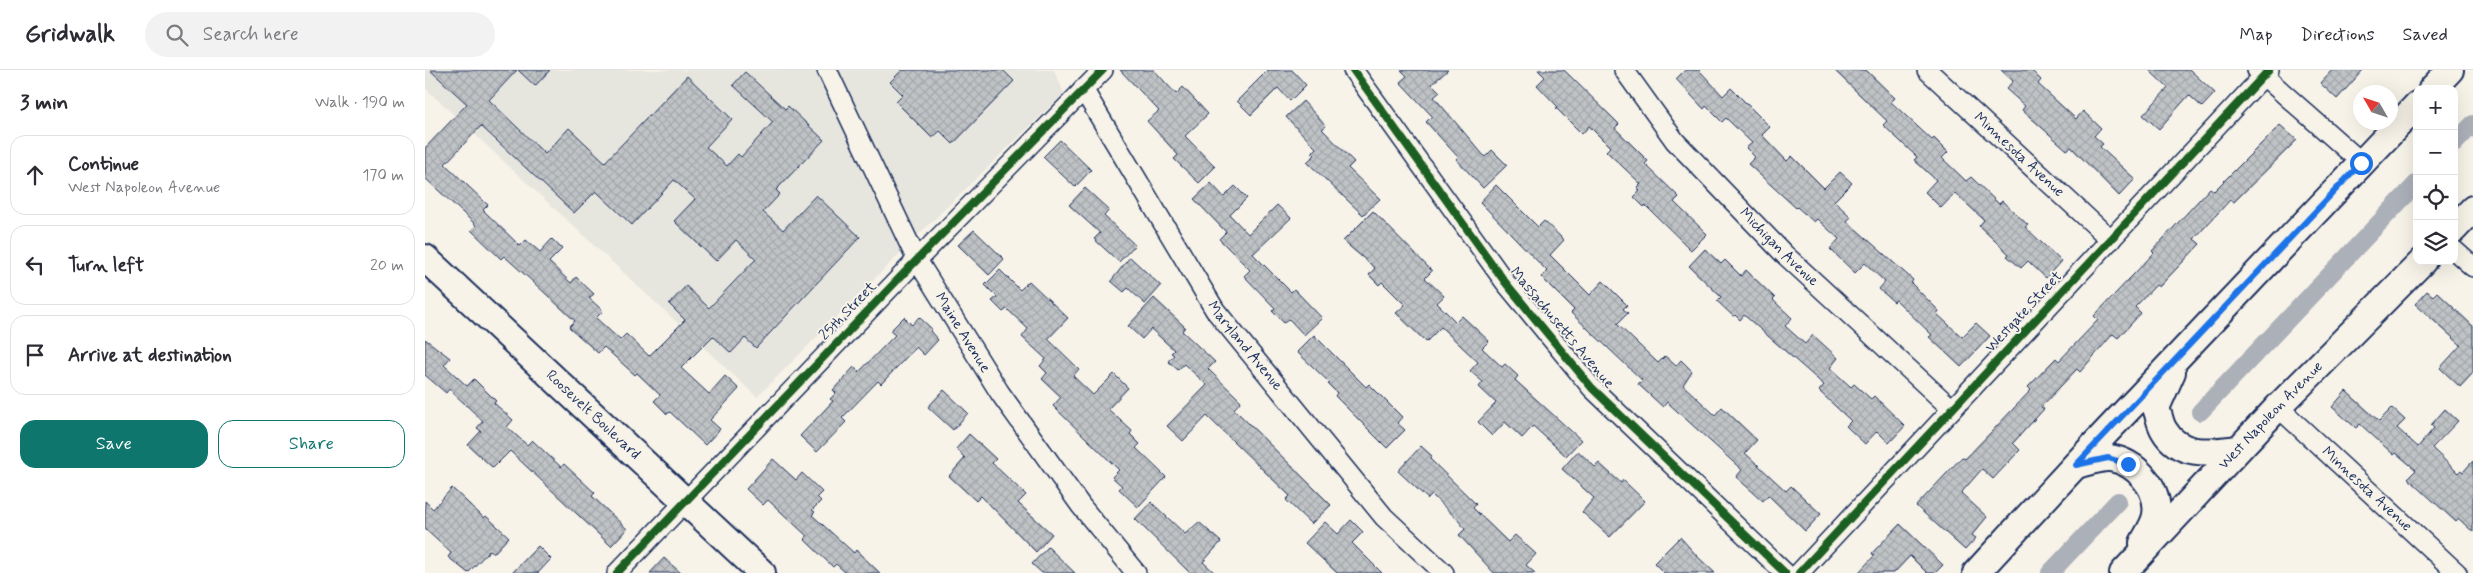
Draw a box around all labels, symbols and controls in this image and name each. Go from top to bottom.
search box [145,12,495,57]
text: Gridwalk [25,19,115,50]
icon: search [163,21,191,49]
text: Search here [203,22,298,47]
text: Map [2240,23,2273,47]
text: Directions [2301,23,2375,47]
text: Saved [2403,23,2448,47]
north arrow [2353,85,2398,130]
map controls [2413,85,2458,265]
button: + [2413,85,2458,130]
text: 3 min [20,89,68,117]
text: Walk · 190 m [315,92,405,113]
street label: Minnesota Avenue [1969,108,2069,202]
button: − [2413,130,2458,175]
text: Continue [68,152,139,177]
route start [2350,152,2373,175]
icon: ahead [21,161,49,189]
text: 170 m [362,165,404,186]
button: locate [2413,175,2458,220]
text: West Napoleon Avenue [68,177,220,198]
street label: Michigan Avenue [1735,203,1823,291]
button: layers [2413,220,2458,265]
icon: left [21,251,49,279]
text: Turn left [68,253,144,278]
text: 20 m [370,255,404,276]
street label: Massachusetts Avenue [1505,263,1619,393]
street label: Westgate Street [1981,267,2067,357]
street label: 25th Street [815,277,881,345]
street label: Maine Avenue [930,289,995,377]
street label: Maryland Avenue [1202,298,1287,395]
icon: arrive [21,341,49,369]
text: Arrive at destination [68,343,232,368]
street label: West Napoleon Avenue [2214,357,2328,474]
street label: Roosevelt Boulevard [541,366,645,464]
button: Save [20,420,208,468]
button: Share [218,420,405,468]
street label: Minnesota Avenue [2317,442,2416,536]
route end [2117,453,2140,476]

